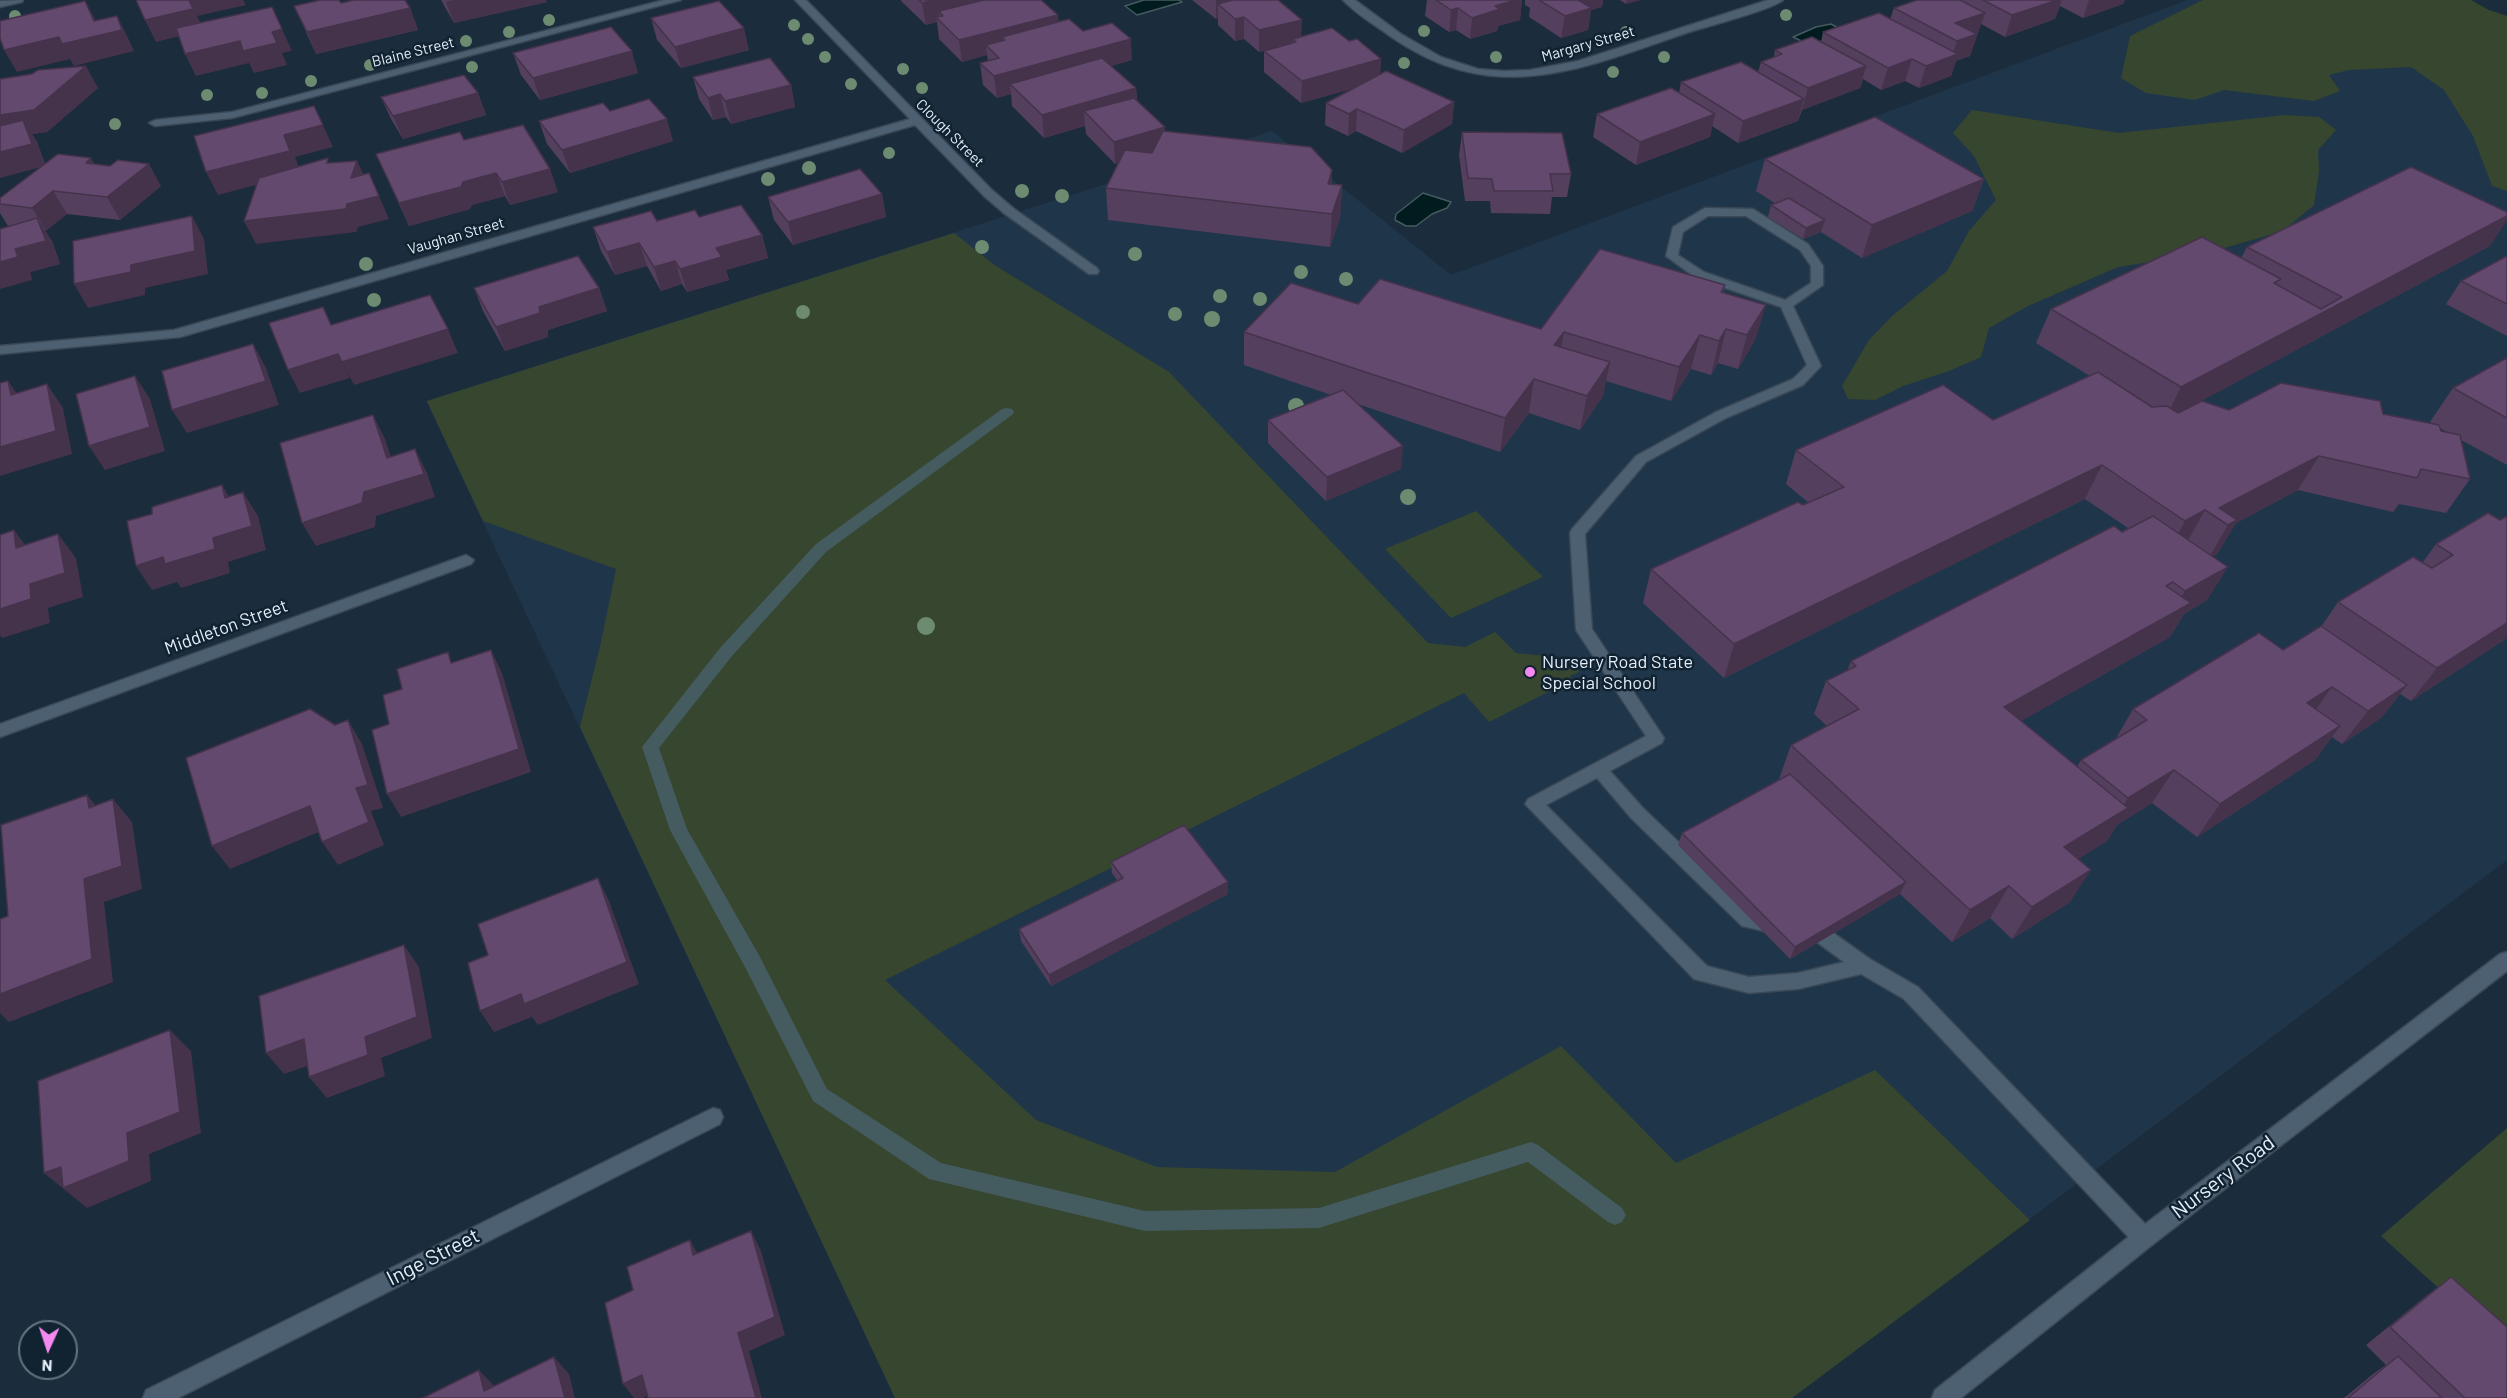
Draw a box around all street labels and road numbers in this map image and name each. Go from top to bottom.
street label: Margary Street [1539,22,1637,66]
street label: Blaine Street [370,33,456,71]
street label: Clough Street [912,95,988,171]
street label: Vaughan Street [406,214,506,258]
street label: Middleton Street [162,595,290,659]
street label: Nursery Road [2166,1130,2280,1224]
street label: Inge Street [382,1223,484,1291]

